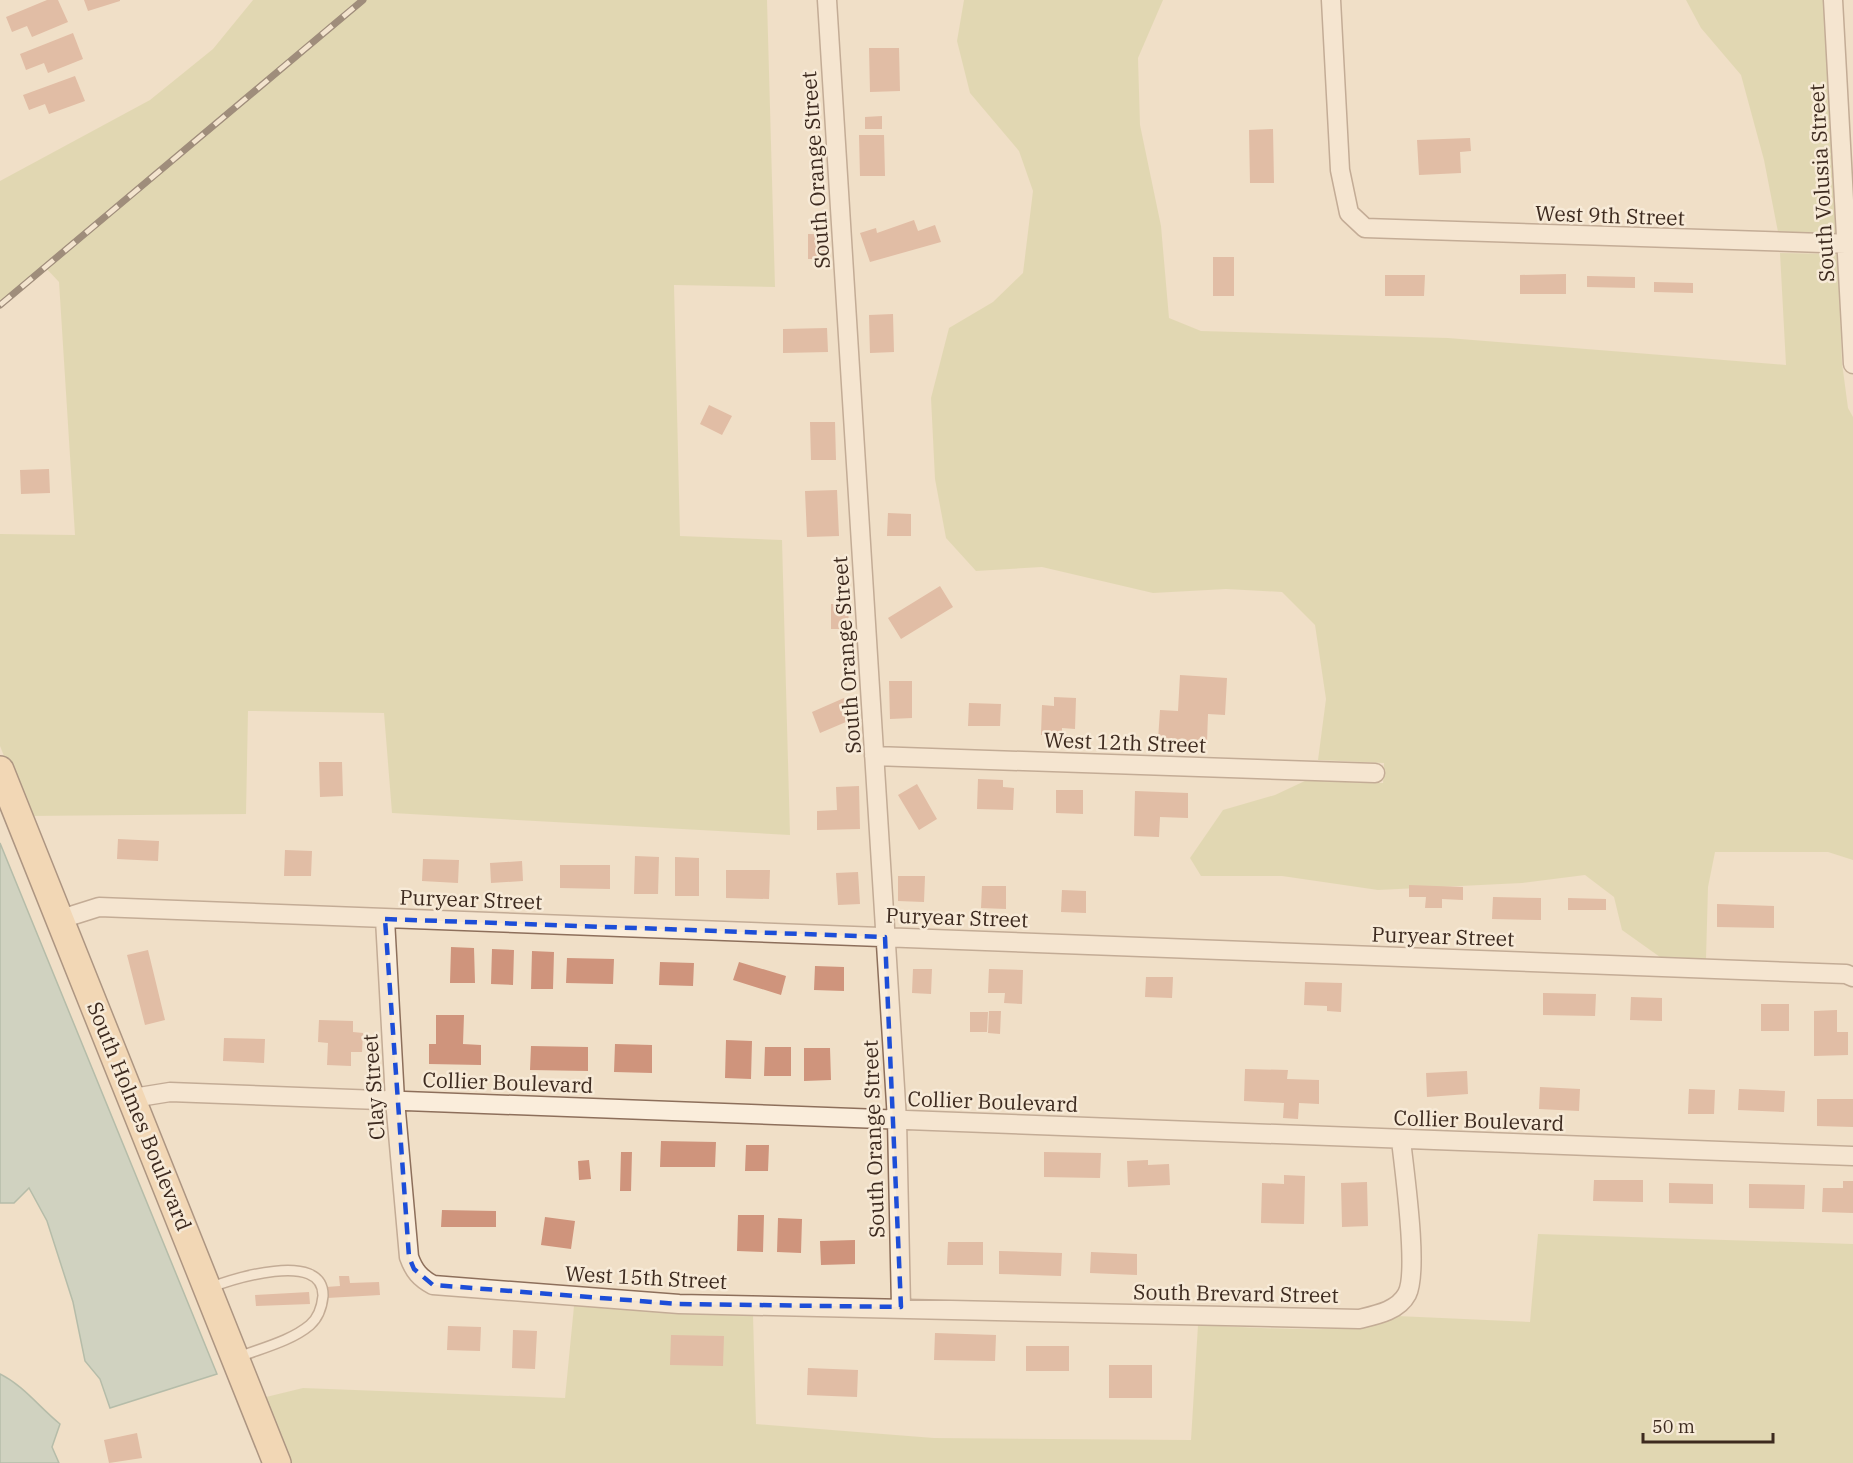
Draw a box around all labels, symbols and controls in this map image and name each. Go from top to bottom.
street label: South Orange Street [794,70,836,270]
street label: South Volusia Street [1802,83,1840,283]
street label: West 9th Street [1535,198,1685,232]
street label: South Orange Street [825,555,867,755]
street label: West 12th Street [1043,725,1207,759]
street label: Puryear Street [399,883,543,915]
street label: Puryear Street [885,901,1029,933]
street label: Puryear Street [1371,920,1515,952]
street label: South Holmes Boulevard [81,997,199,1235]
street label: Clay Street [355,1033,391,1141]
street label: South Orange Street [856,1039,890,1239]
street label: Collier Boulevard [422,1065,594,1099]
street label: Collier Boulevard [907,1084,1079,1118]
street label: Collier Boulevard [1393,1103,1565,1137]
street label: West 15th Street [564,1259,728,1295]
street label: South Brevard Street [1133,1277,1339,1309]
scale bar [1643,1406,1774,1444]
text: 50 m [1652,1415,1695,1438]

